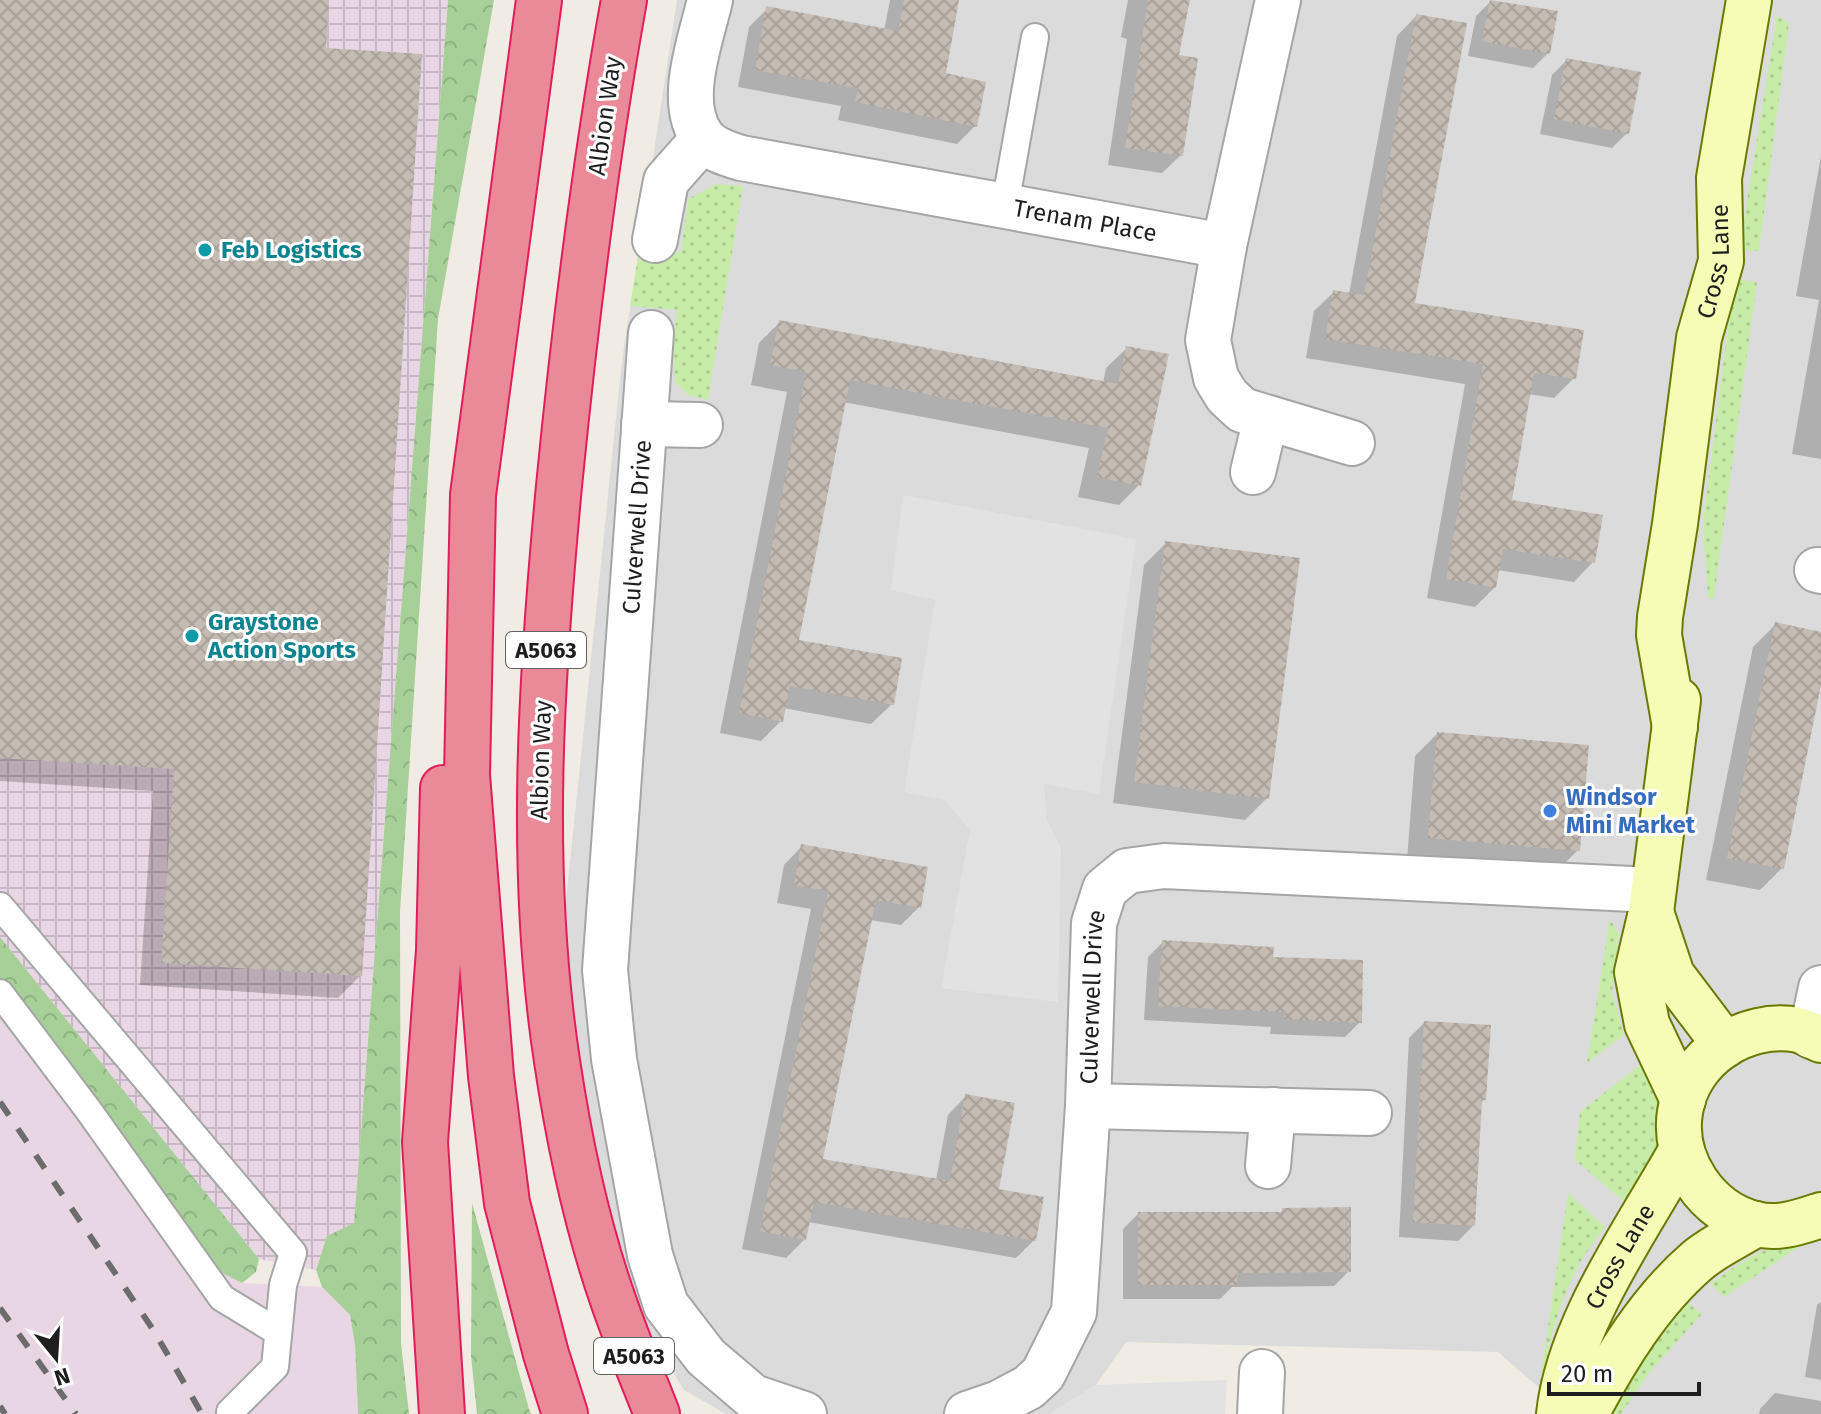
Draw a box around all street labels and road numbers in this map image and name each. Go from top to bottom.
street label: Albion Way [583,55,627,177]
street label: Trenam Place [1011,194,1159,247]
street label: Cross Lane [1691,204,1735,322]
street label: Culverwell Drive [617,439,657,615]
road number: A5063 [506,632,586,668]
street label: Albion Way [525,699,557,820]
street label: Culverwell Drive [1075,906,1112,1085]
street label: Cross Lane [1580,1199,1661,1314]
road number: A5063 [594,1338,674,1374]

